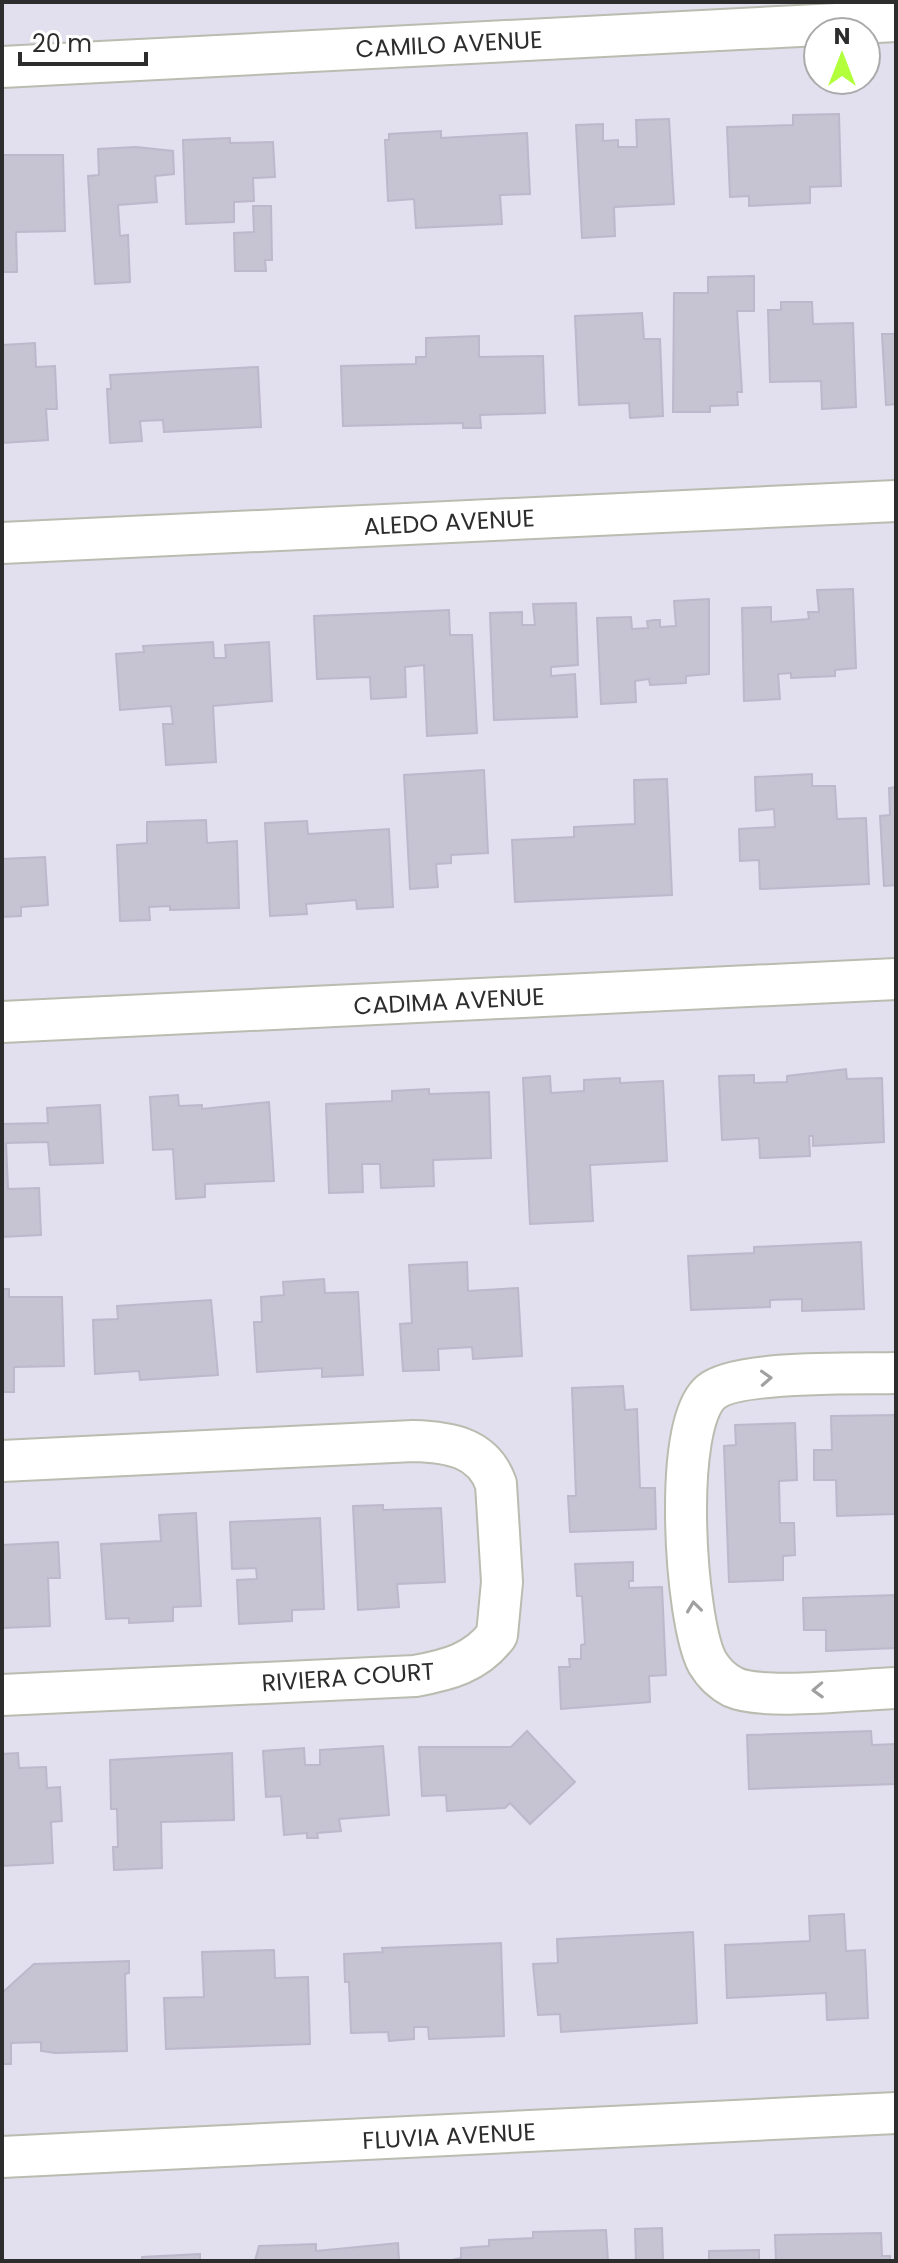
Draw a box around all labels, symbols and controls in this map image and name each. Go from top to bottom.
scale bar [20,16,146,66]
north arrow [802,16,882,96]
text: N [834,21,850,52]
street label: CAMILO AVENUE [355,23,543,65]
text: 20 m [32,27,92,60]
street label: ALEDO AVENUE [363,501,535,543]
street label: CADIMA AVENUE [353,980,545,1022]
one-way arrow [760,1369,773,1386]
one-way arrow [686,1600,703,1614]
street label: RIVIERA COURT [260,1654,436,1700]
one-way arrow [811,1682,824,1699]
street label: FLUVIA AVENUE [362,2115,536,2157]

